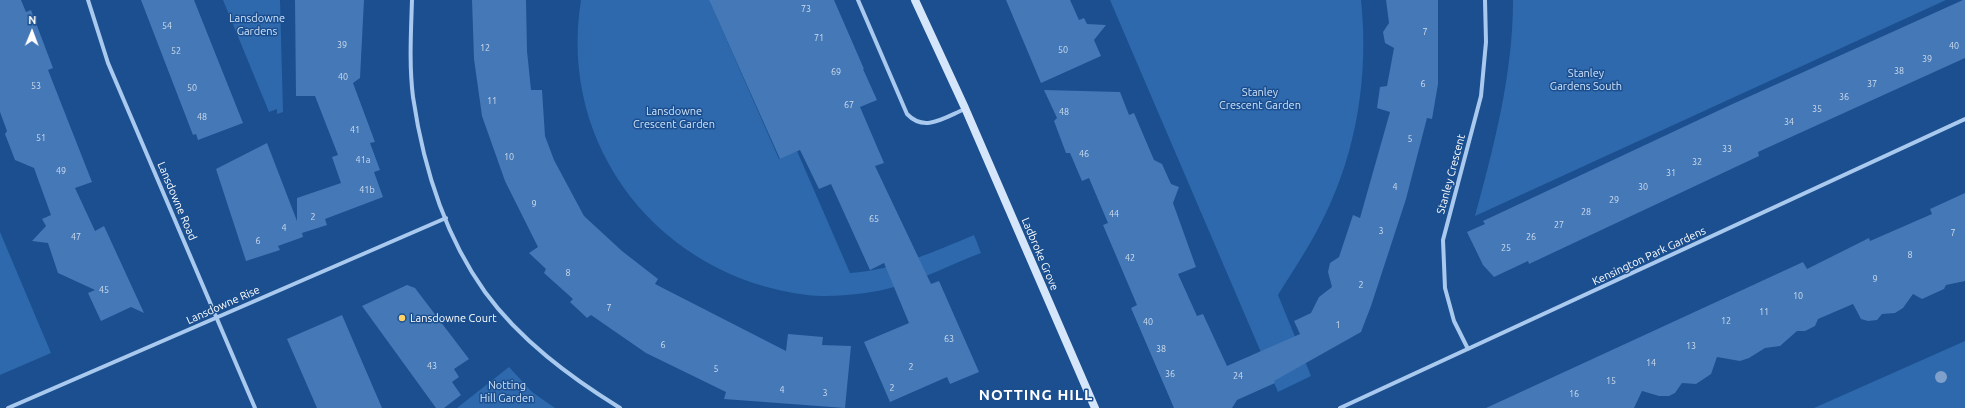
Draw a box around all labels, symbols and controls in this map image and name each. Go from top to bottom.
house number: 73 [801,4,811,14]
park label: Lansdowne Gardens [229,11,285,37]
north arrow [12,12,52,52]
text: N [28,14,36,26]
house number: 54 [162,21,172,31]
house number: 7 [1422,27,1428,37]
house number: 71 [814,33,824,43]
house number: 39 [337,40,347,50]
house number: 40 [1949,41,1959,51]
house number: 12 [480,43,490,53]
house number: 50 [1058,45,1068,55]
house number: 52 [171,46,181,56]
house number: 39 [1922,54,1932,64]
park label: Stanley Gardens South [1550,66,1622,92]
house number: 38 [1894,66,1904,76]
house number: 69 [831,67,841,77]
house number: 40 [338,72,348,82]
house number: 6 [1420,79,1426,89]
house number: 37 [1867,79,1877,89]
house number: 53 [31,81,41,91]
house number: 50 [187,83,197,93]
park label: Stanley Crescent Garden [1219,85,1301,111]
house number: 36 [1839,92,1849,102]
house number: 11 [487,96,497,106]
house number: 67 [844,100,854,110]
park label: Lansdowne Crescent Garden [633,104,715,130]
house number: 35 [1812,104,1822,114]
house number: 48 [1059,107,1069,117]
house number: 48 [197,112,207,122]
house number: 34 [1784,117,1794,127]
house number: 41 [350,125,360,135]
house number: 51 [36,133,46,143]
street label: Stanley Crescent [1434,133,1468,215]
house number: 5 [1407,134,1413,144]
house number: 33 [1722,144,1732,154]
house number: 46 [1079,149,1089,159]
house number: 10 [504,152,514,162]
house number: 41a [356,155,370,165]
house number: 32 [1692,157,1702,167]
street label: Lansdowne Road [155,160,199,242]
house number: 49 [56,166,66,176]
house number: 31 [1666,168,1676,178]
house number: 4 [1392,182,1398,192]
house number: 30 [1638,182,1648,192]
house number: 41b [359,185,375,195]
house number: 29 [1609,195,1619,205]
house number: 9 [531,199,537,209]
house number: 28 [1581,207,1591,217]
house number: 44 [1109,209,1119,219]
house number: 2 [310,212,316,222]
house number: 65 [869,214,879,224]
street label: Ladbroke Grove [1019,216,1061,292]
house number: 27 [1554,220,1564,230]
house number: 4 [281,223,287,233]
street label: Kensington Park Gardens [1590,224,1708,288]
house number: 3 [1378,226,1384,236]
house number: 7 [1950,228,1956,238]
house number: 47 [71,232,81,242]
house number: 26 [1526,232,1536,242]
house number: 6 [255,236,261,246]
house number: 25 [1501,243,1511,253]
house number: 8 [1907,250,1913,260]
house number: 42 [1125,253,1135,263]
house number: 8 [565,268,571,278]
house number: 9 [1872,274,1878,284]
house number: 2 [1358,280,1364,290]
street label: Lansdowne Rise [184,283,262,327]
house number: 45 [99,285,109,295]
house number: 10 [1793,291,1803,301]
house number: 7 [606,303,612,313]
house number: 11 [1759,307,1769,317]
place label: Lansdowne Court [410,311,497,325]
marker: Lansdowne Court [397,313,407,323]
house number: 12 [1721,316,1731,326]
house number: 40 [1143,317,1153,327]
house number: 1 [1335,320,1341,330]
house number: 63 [944,334,954,344]
house number: 6 [660,340,666,350]
house number: 13 [1686,341,1696,351]
house number: 38 [1156,344,1166,354]
house number: 14 [1646,358,1656,368]
house number: 43 [427,361,437,371]
house number: 2 [908,362,914,372]
house number: 5 [713,364,719,374]
house number: 36 [1165,369,1175,379]
house number: 24 [1233,371,1243,381]
house number: 15 [1606,376,1616,386]
park label: Notting Hill Garden [480,378,534,404]
house number: 2 [889,383,895,393]
house number: 4 [779,385,785,395]
district label: NOTTING HILL [979,386,1093,404]
house number: 3 [822,388,828,398]
house number: 16 [1569,389,1579,399]

